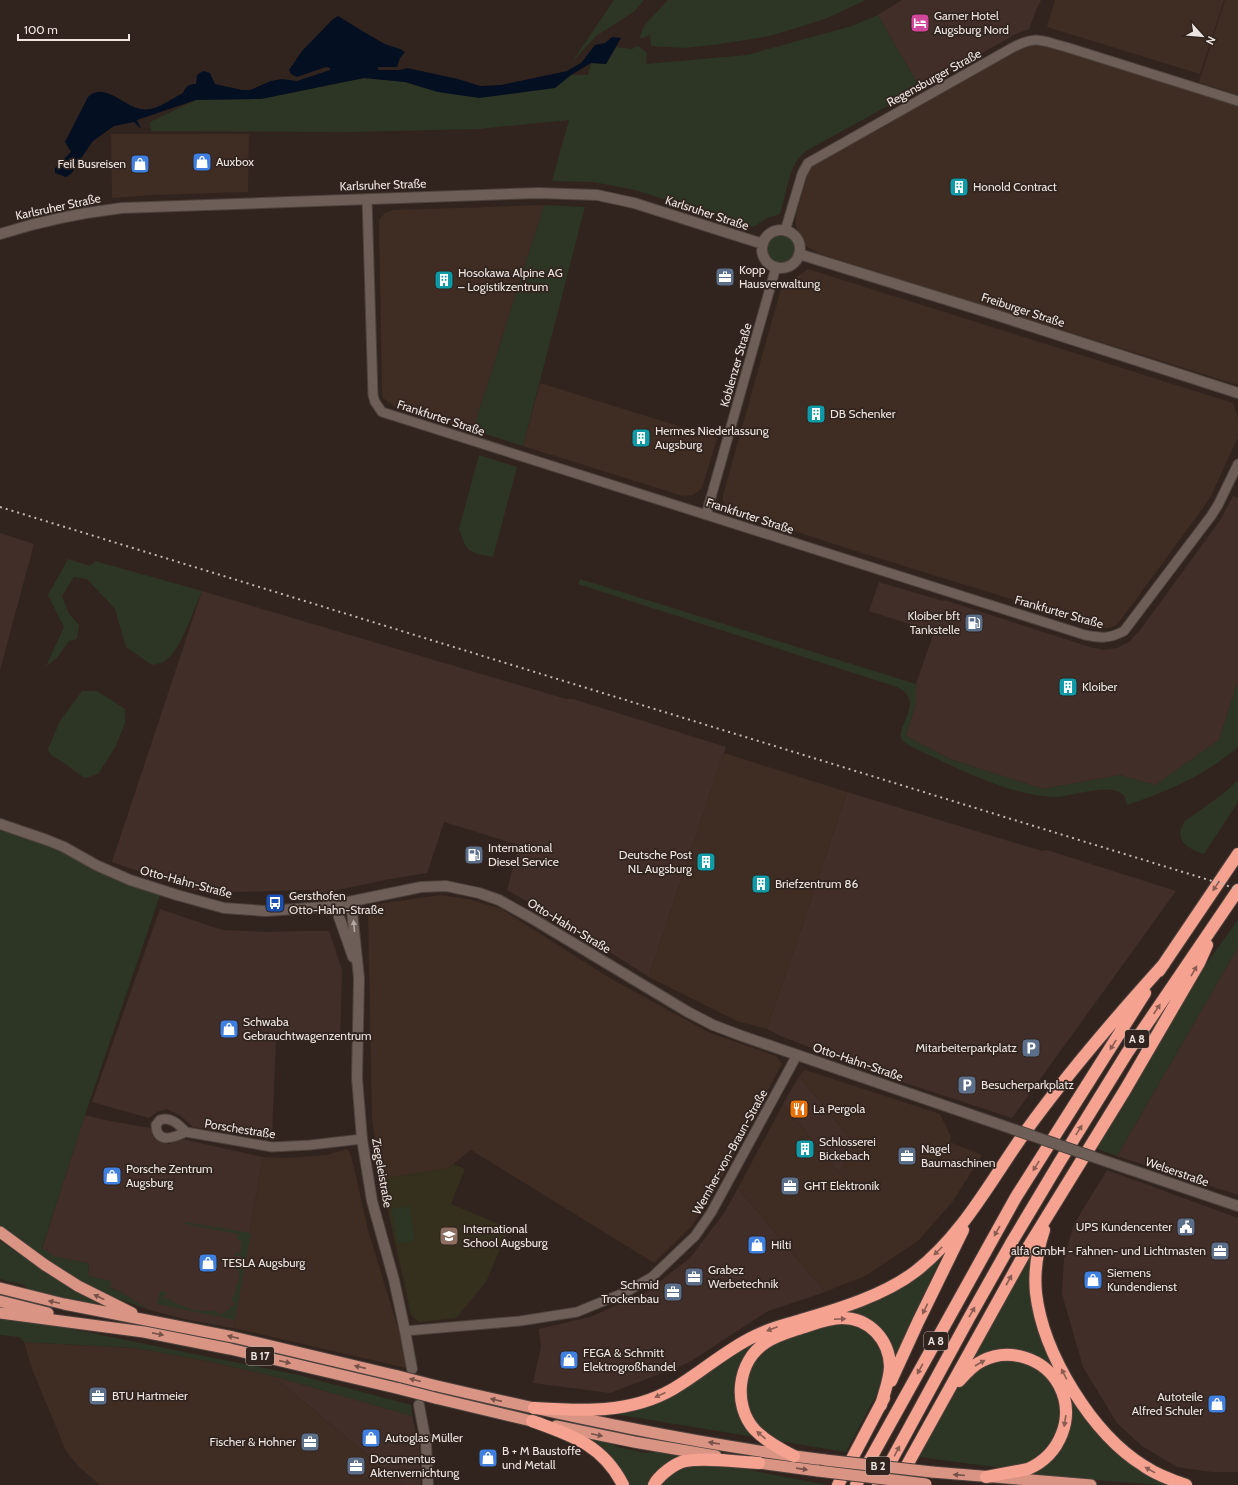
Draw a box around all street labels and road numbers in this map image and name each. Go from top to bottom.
street label: Regensburger Straße [884,45,984,110]
street label: Karlsruher Straße [339,175,427,194]
street label: Karlsruher Straße [14,190,102,223]
street label: Karlsruher Straße [664,192,751,233]
street label: Freiburger Straße [980,289,1067,330]
street label: Koblenzer Straße [716,321,755,409]
street label: Frankfurter Straße [395,396,487,439]
street label: Frankfurter Straße [704,494,796,537]
street label: Frankfurter Straße [1013,592,1105,631]
street label: Otto-Hahn-Straße [139,862,234,901]
street label: Otto-Hahn-Straße [525,895,614,956]
road number: A 8 [1125,1030,1149,1048]
street label: Otto-Hahn-Straße [811,1039,905,1084]
street label: Wernher-von-Braun-Straße [689,1087,770,1217]
street label: Porschestraße [204,1115,277,1142]
street label: Ziegeleistraße [369,1137,396,1209]
street label: Welserstraße [1143,1154,1211,1189]
road number: A 8 [924,1332,948,1350]
road number: B 17 [246,1347,274,1365]
road number: B 2 [866,1457,890,1475]

